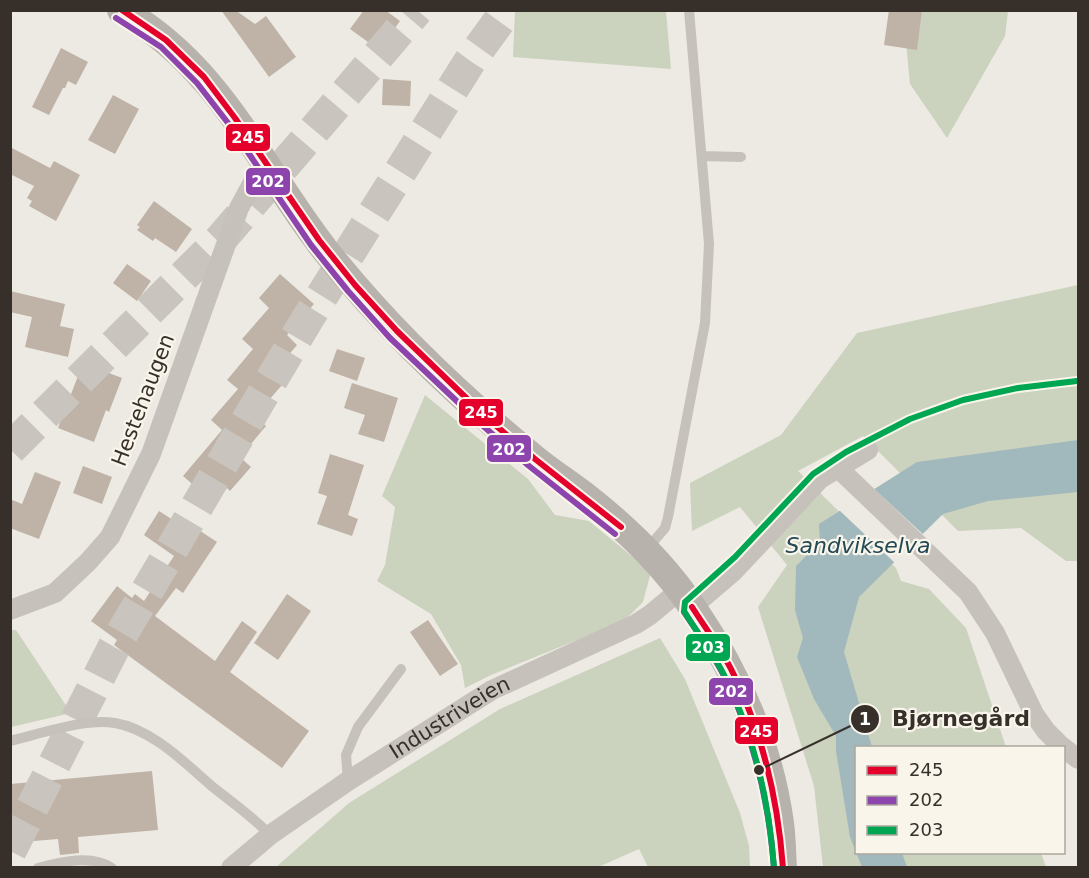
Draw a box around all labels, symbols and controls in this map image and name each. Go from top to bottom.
line badge: 245 [225,123,271,152]
text: 245 [231,128,265,147]
line badge: 202 [245,167,291,196]
text: 202 [251,172,285,191]
street label: Hestehaugen [107,330,179,470]
line badge: 245 [458,398,504,427]
text: 245 [464,403,498,422]
line badge: 202 [486,434,532,463]
text: 202 [492,440,526,459]
water label: Sandvikselva [786,533,930,558]
line badge: 203 [685,633,731,662]
text: 203 [691,638,725,657]
street label: Industriveien [385,671,514,764]
line badge: 202 [708,677,754,706]
text: 202 [714,682,748,701]
callout: Bjørnegård [850,699,1042,739]
text: Bjørnegård [892,706,1030,731]
text: 1 [859,708,871,729]
line badge: 245 [734,716,779,745]
text: 245 [739,722,773,741]
legend [855,746,1065,854]
text: 245 [909,759,943,780]
text: 202 [909,789,943,810]
text: 203 [909,819,943,840]

